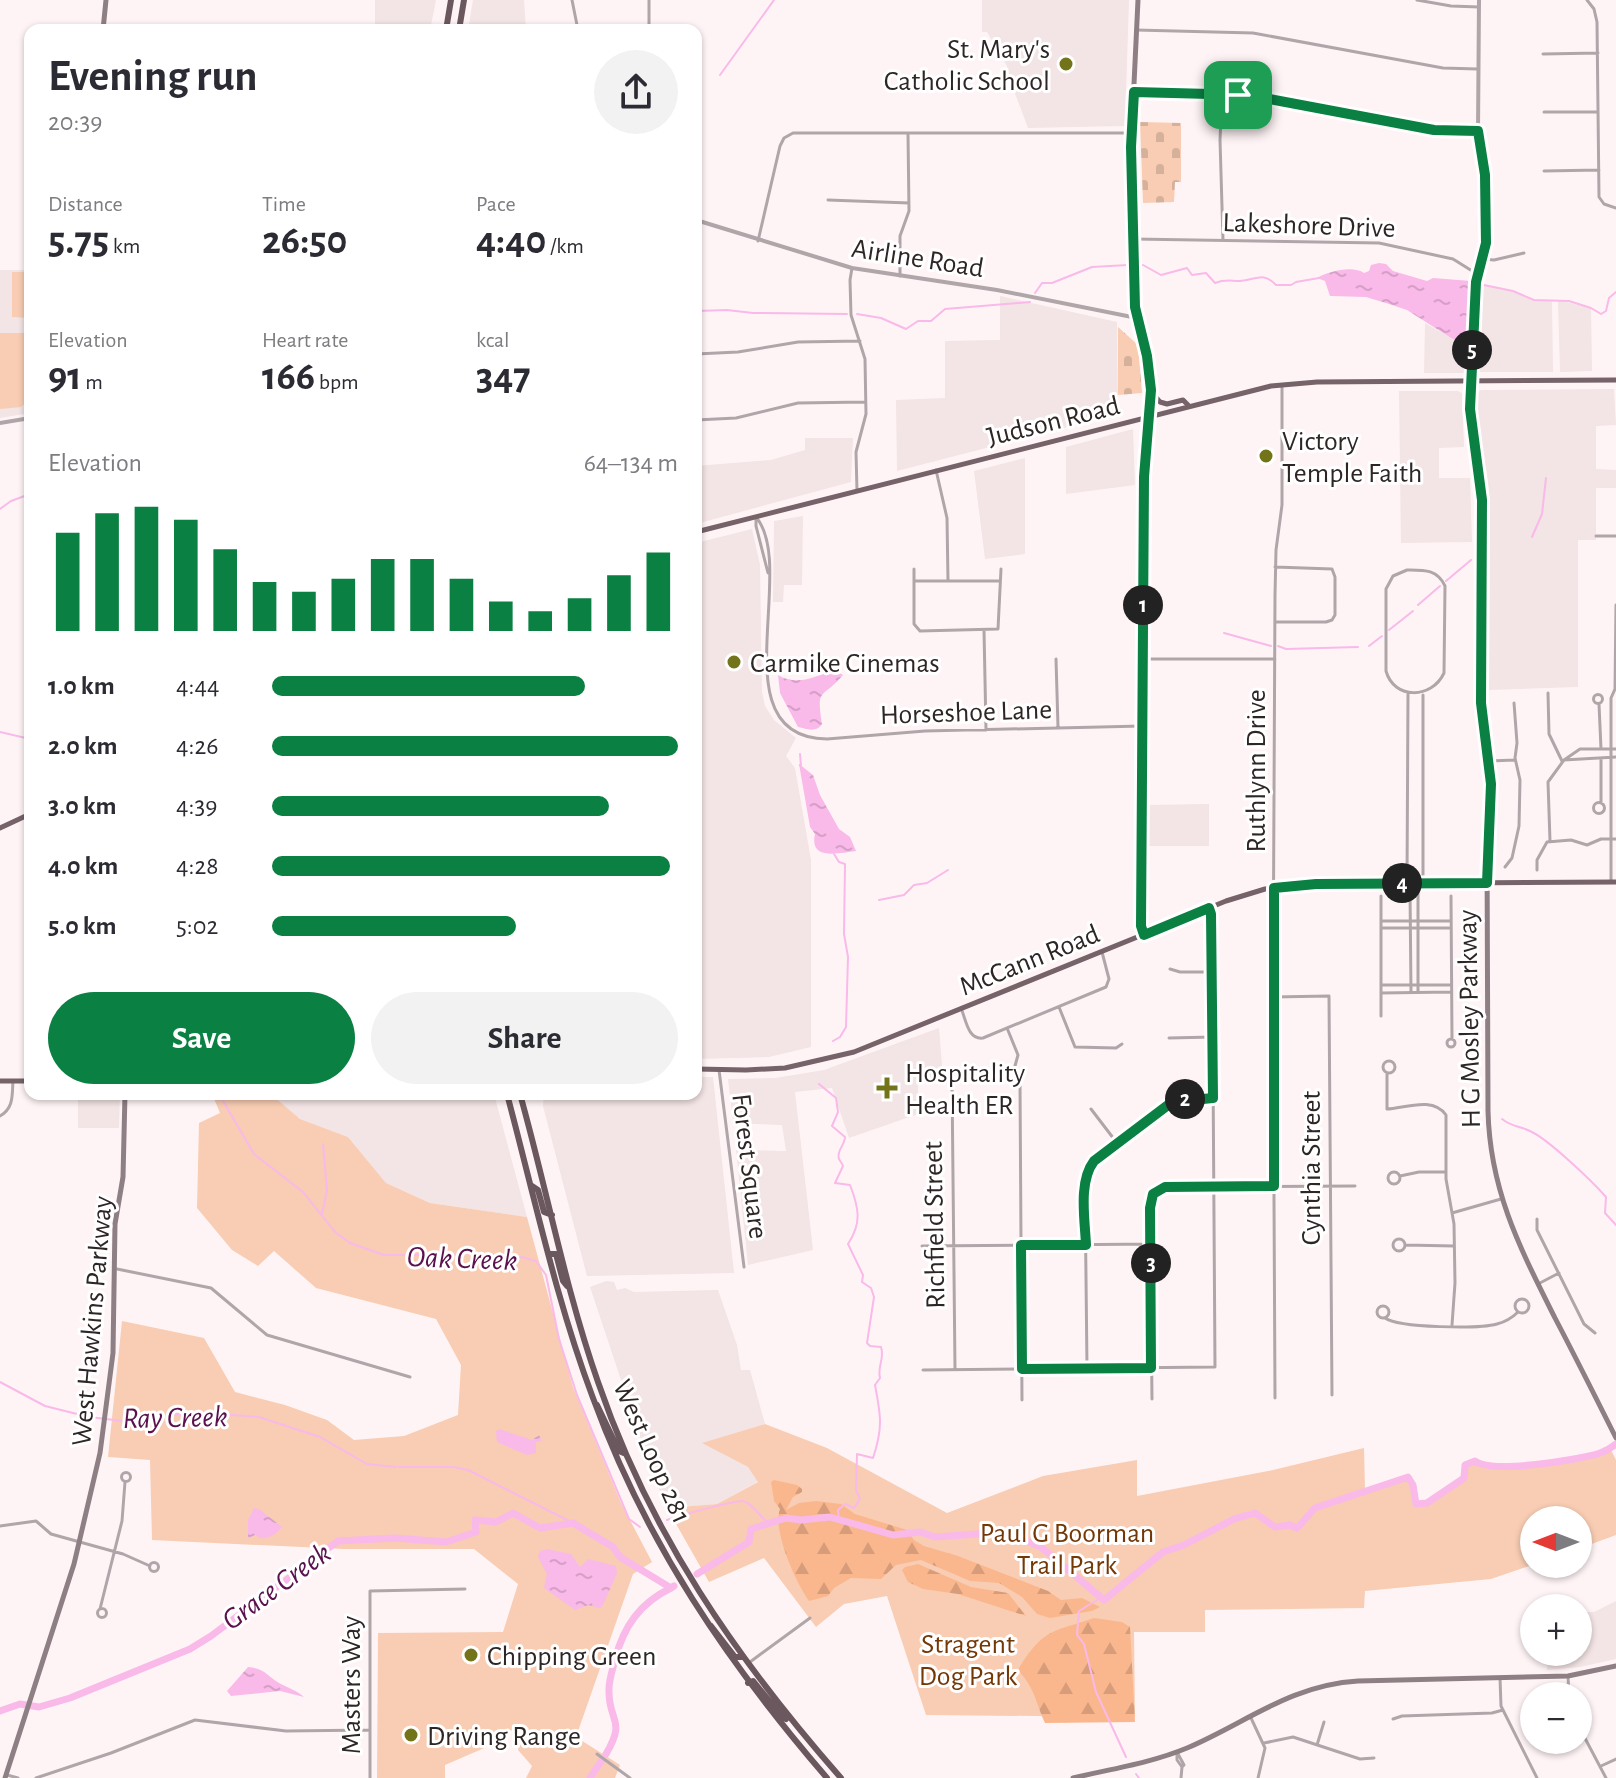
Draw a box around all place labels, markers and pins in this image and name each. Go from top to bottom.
place label: St. Mary's Catholic School [884,36,1050,96]
marker: St. Mary's Catholic School [1057,55,1075,73]
pin [1204,61,1272,129]
pin: 5 [1452,330,1492,370]
place label: Victory Temple Faith [1282,428,1422,488]
marker: Victory Temple Faith [1257,447,1275,465]
pin: 1 [1123,585,1163,625]
place label: Carmike Cinemas [750,650,940,678]
marker: Carmike Cinemas [725,653,743,671]
pin: 4 [1382,863,1422,903]
place label: Hospitality Health ER [905,1060,1025,1120]
marker: Hospitality Health ER [876,1077,898,1099]
pin: 2 [1165,1079,1205,1119]
pin: 3 [1131,1243,1171,1283]
place label: Chipping Green [487,1643,656,1671]
marker: Chipping Green [462,1646,480,1664]
place label: Driving Range [427,1723,581,1751]
marker: Driving Range [402,1726,420,1744]

